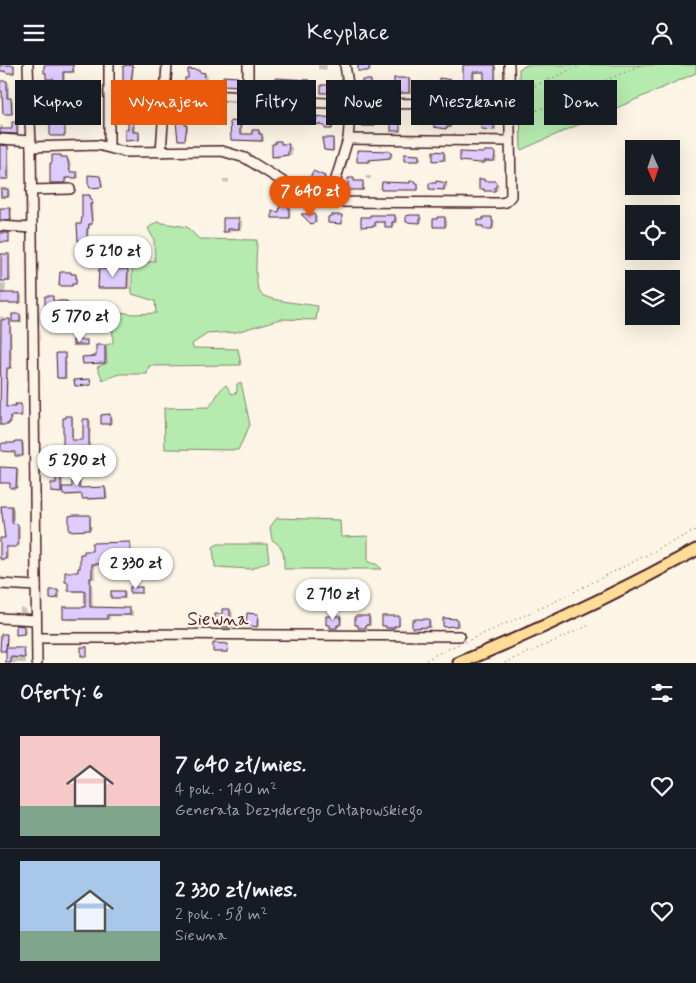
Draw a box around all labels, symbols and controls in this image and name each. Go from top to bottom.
icon: menu [20,19,48,47]
text: Keyplace [307,19,389,47]
icon: person [648,19,676,47]
chip: Kupno [15,80,101,125]
chip: Wynajem [111,80,227,125]
chip: Filtry [237,80,316,125]
chip: Nowe [326,80,401,125]
chip: Mieszkanie [411,80,534,125]
chip: Dom [544,80,617,125]
north arrow [625,140,680,195]
map controls [625,140,680,325]
pin: 7 640 zł [258,175,362,218]
text: 7 640 zł [281,181,339,202]
button: locate [625,205,680,260]
pin: 5 210 zł [61,235,165,278]
text: 5 210 zł [85,241,141,262]
button: layers [625,270,680,325]
pin: 5 770 zł [28,301,132,343]
text: 5 770 zł [51,306,109,327]
pin: 5 290 zł [25,445,129,487]
text: 5 290 zł [48,450,106,471]
pin: 2 330 zł [84,547,188,590]
text: 2 330 zł [110,553,162,574]
pin: 2 710 zł [281,579,385,621]
text: 2 710 zł [306,584,360,605]
street label: Siewna [187,607,249,632]
text: Oferty: 6 [20,679,103,707]
icon: filters [648,679,676,707]
text: 7 640 zł/mies. [175,751,306,779]
icon: home [60,756,120,816]
icon: heart [648,772,676,800]
text: 4 pok. · 140 m² [175,779,277,800]
text: Generała Dezyderego Chłapowskiego [175,800,422,821]
text: 2 330 zł/mies. [175,876,297,904]
icon: home [60,881,120,941]
icon: heart [648,897,676,925]
text: 2 pok. · 58 m² [175,904,268,925]
text: Siewna [175,925,227,946]

